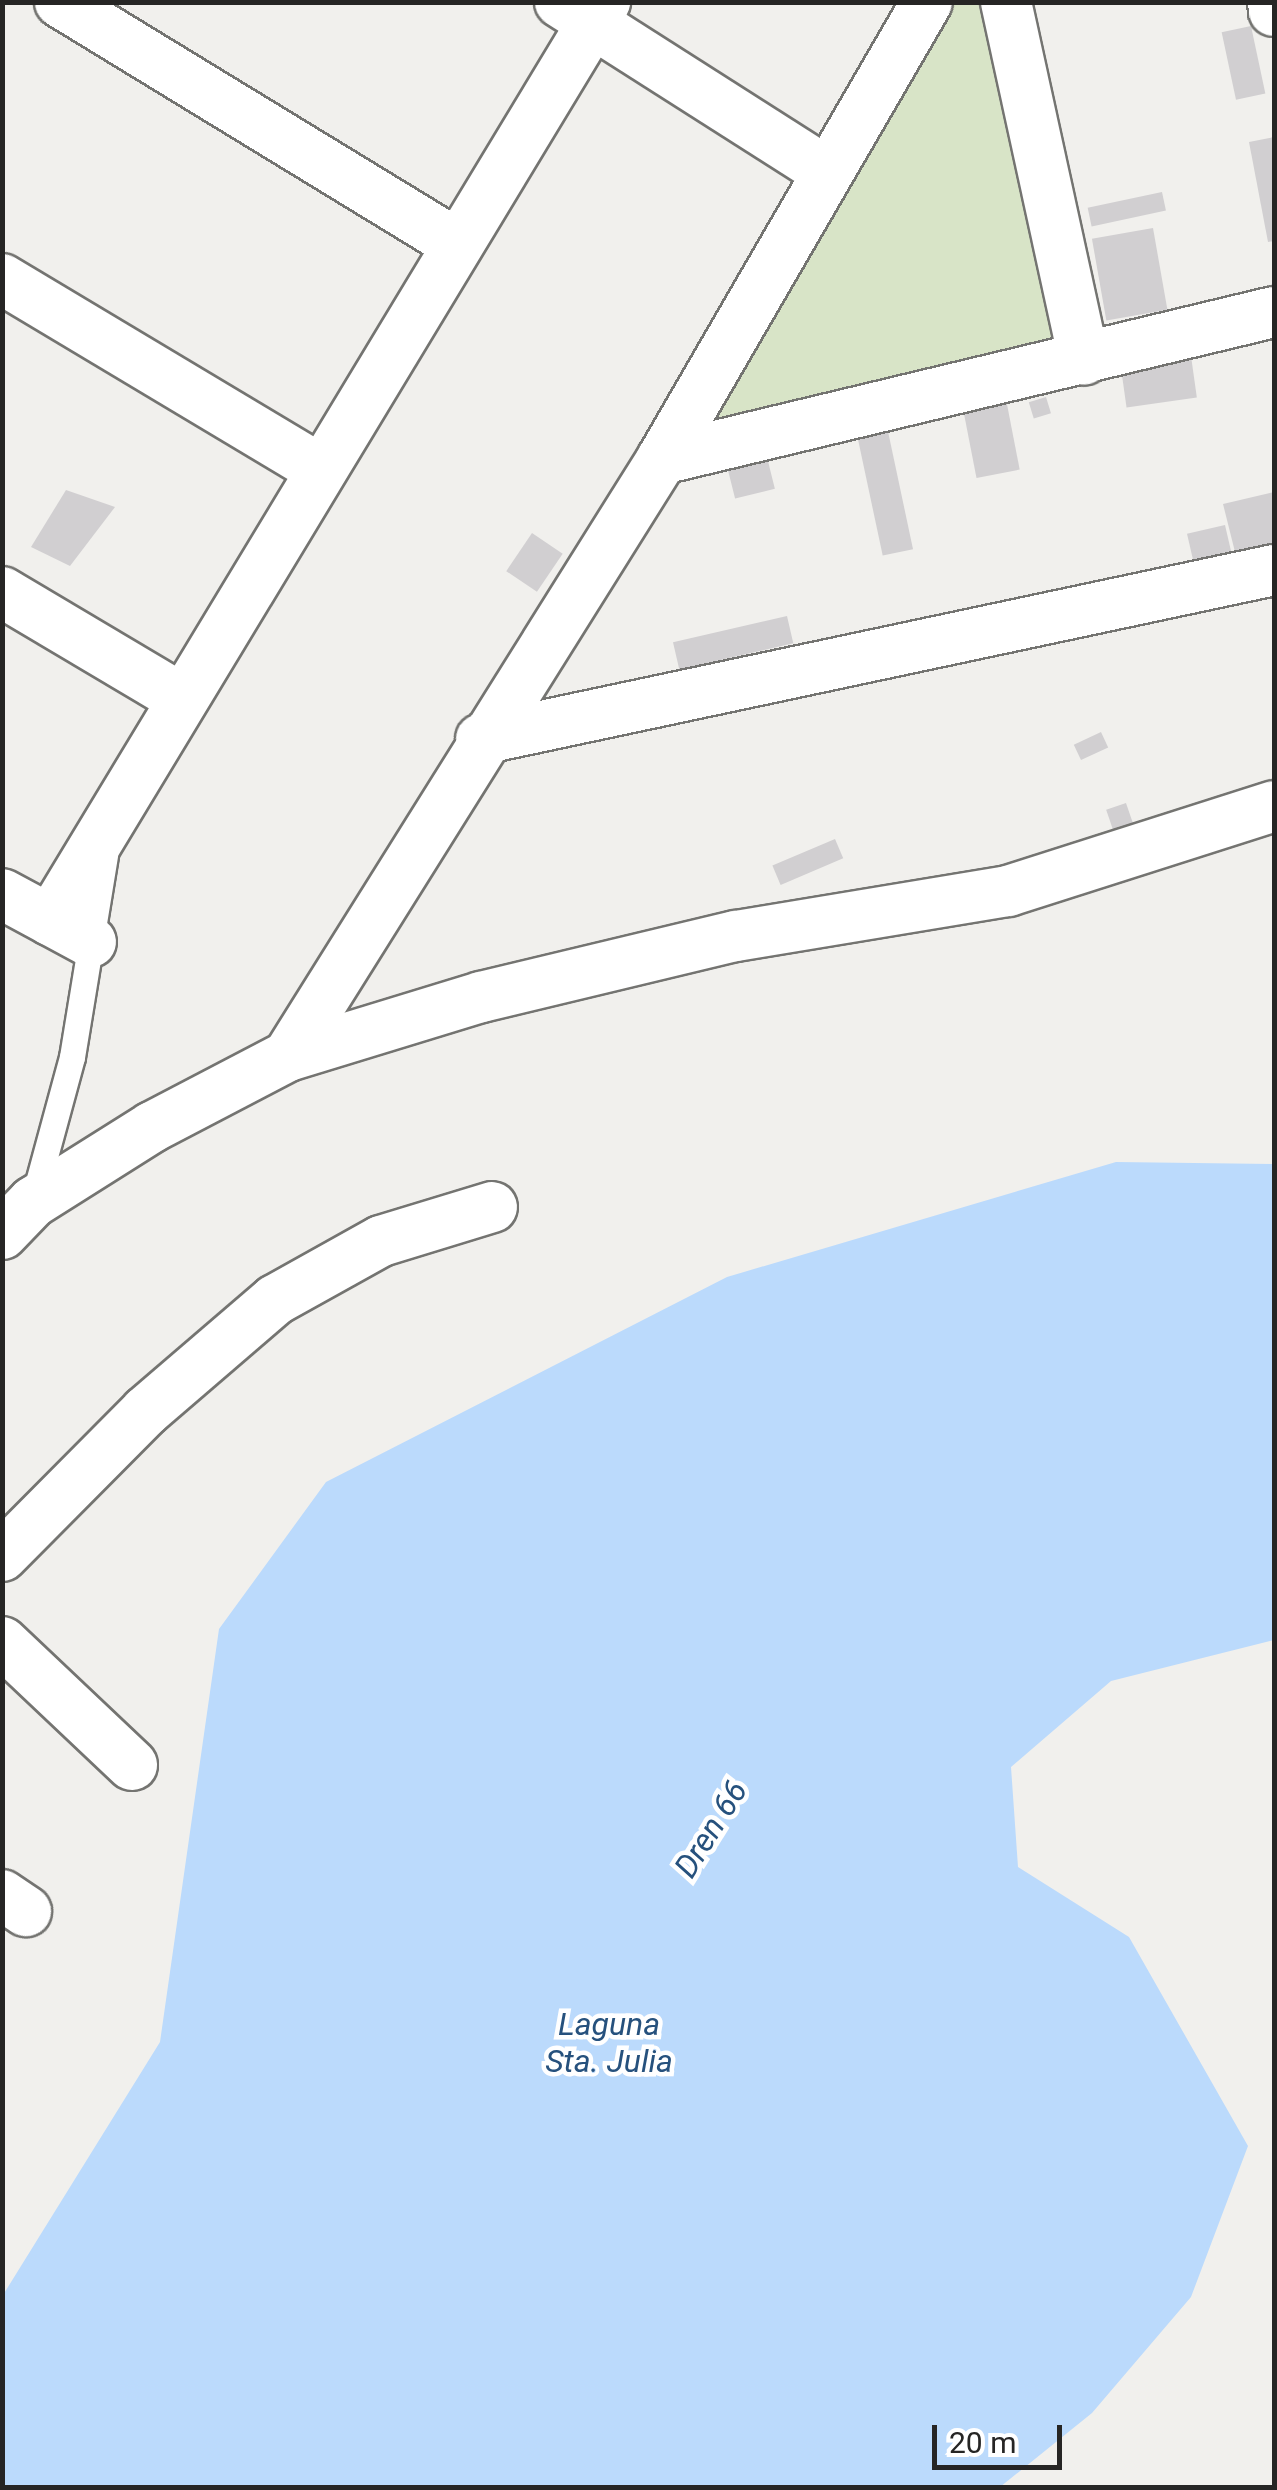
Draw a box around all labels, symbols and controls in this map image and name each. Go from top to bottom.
water label: Dren 66 [666,1773,756,1885]
water label: Laguna Sta. Julia [545,2006,673,2081]
scale bar [937,2405,1067,2467]
text: 20 m [949,2425,1016,2460]

